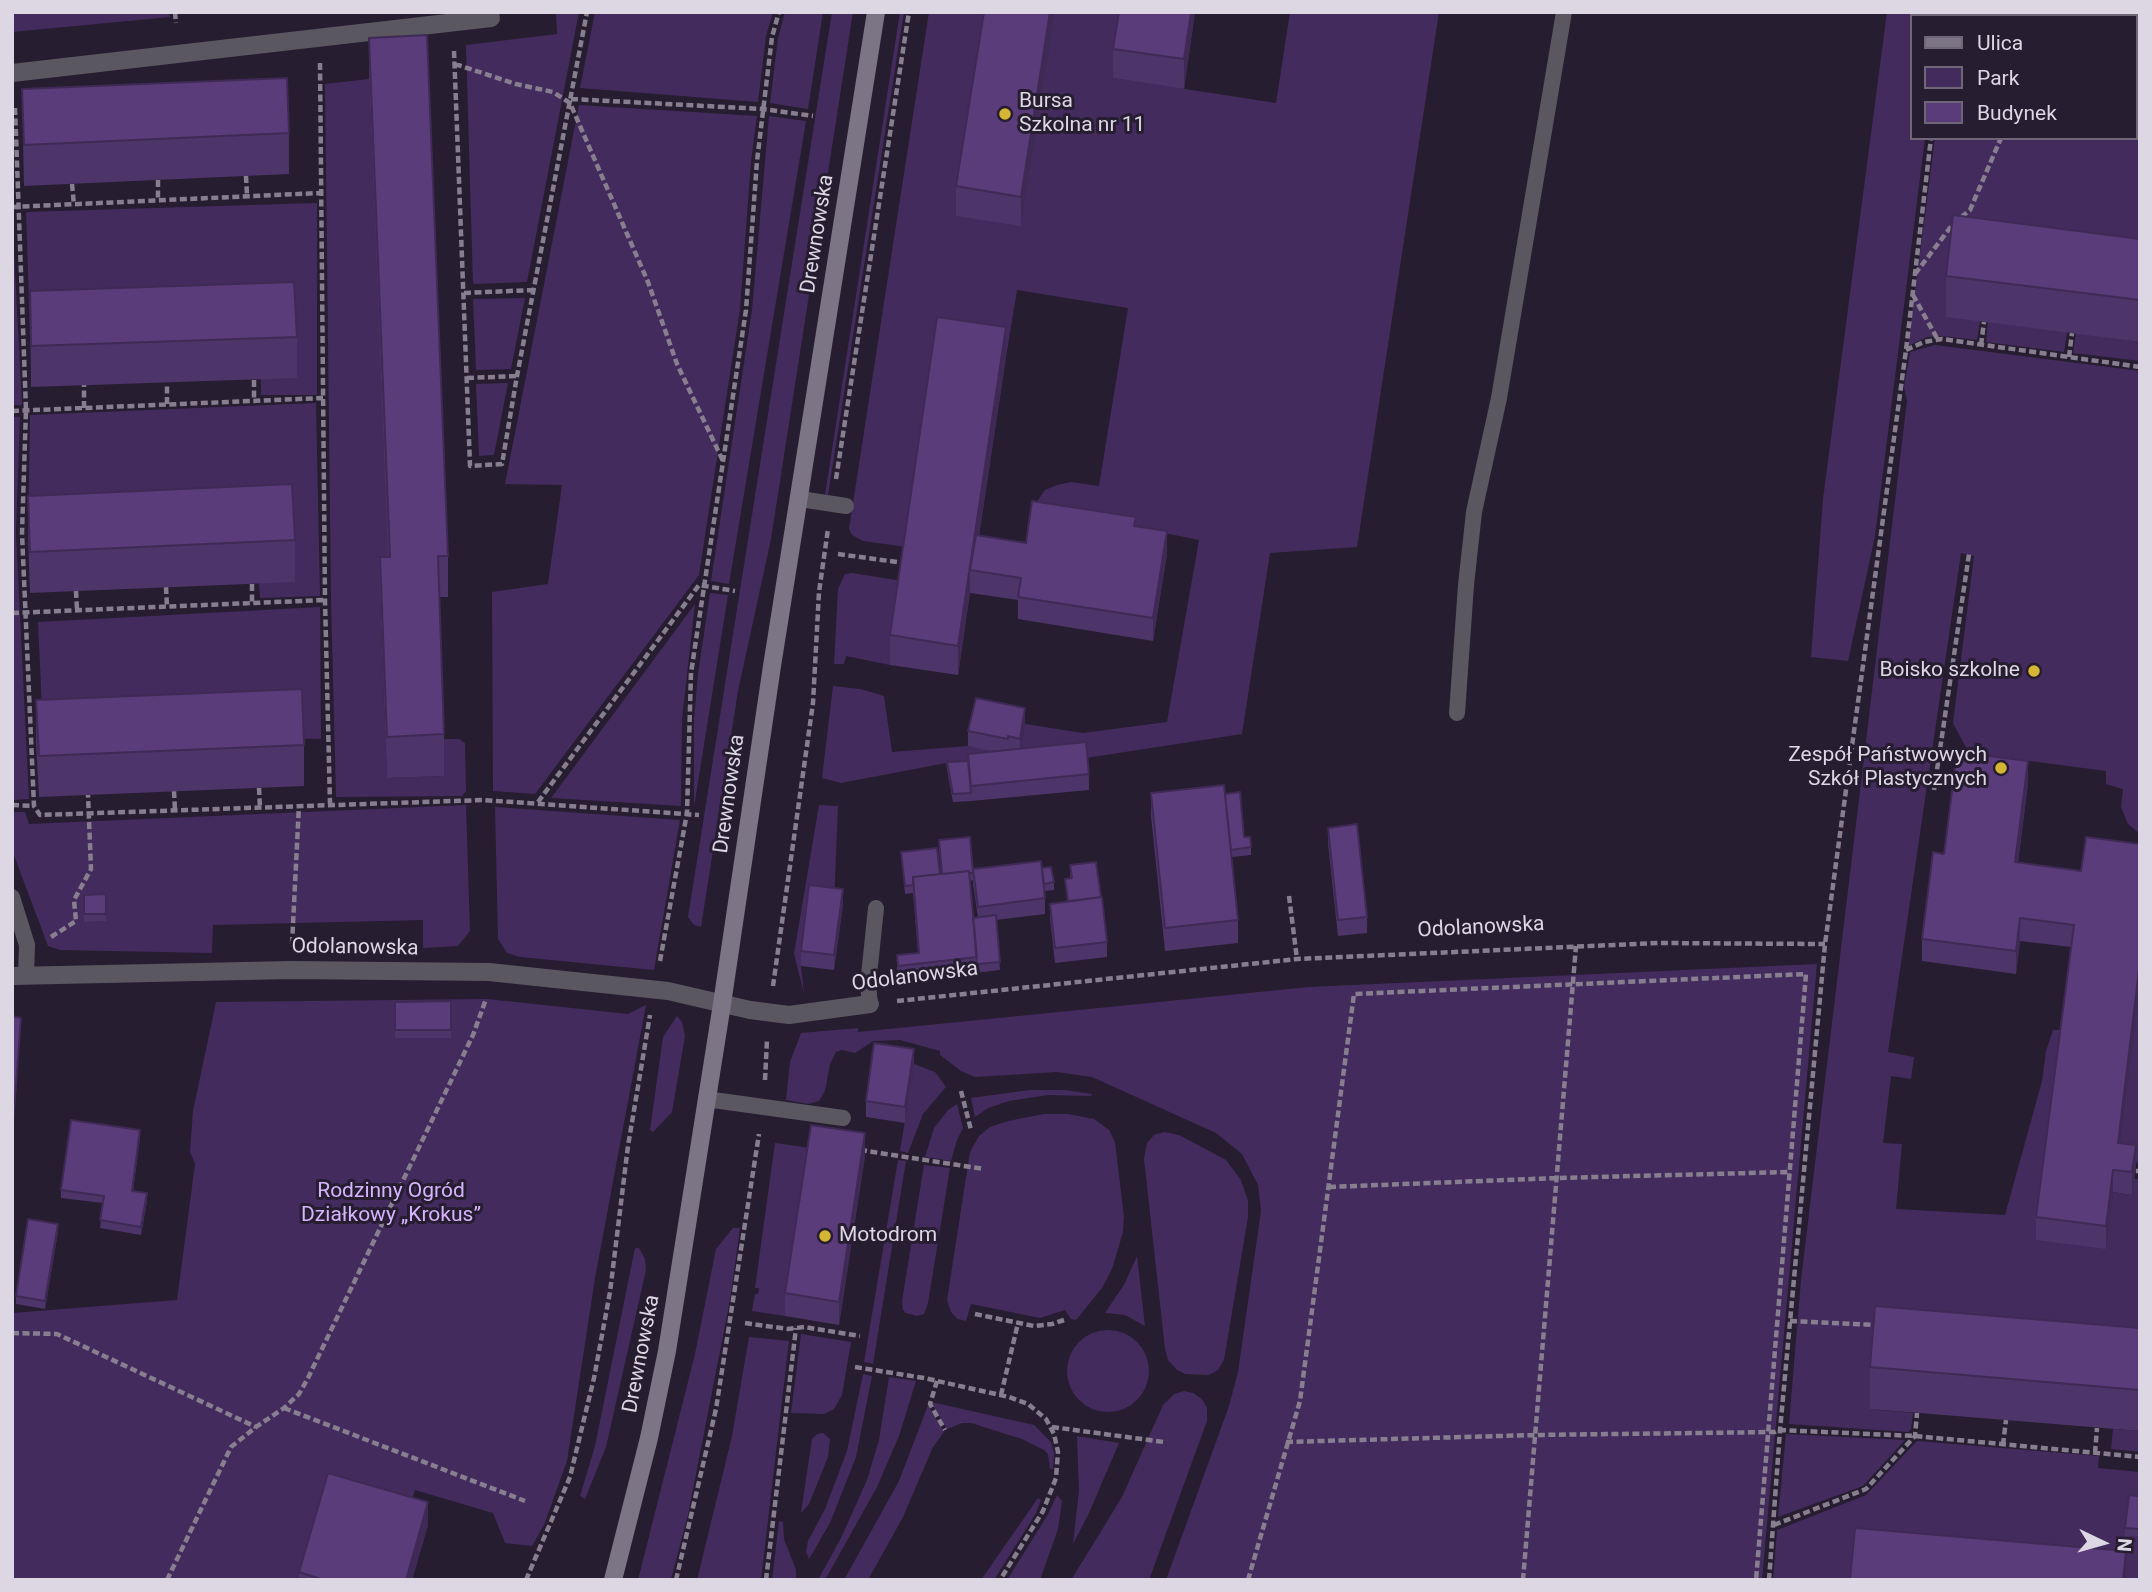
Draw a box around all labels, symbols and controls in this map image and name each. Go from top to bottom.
legend [1910,14,2138,140]
text: Ulica [1977,31,2023,55]
text: Park [1977,66,2019,90]
place label: Bursa Szkolna nr 11 [1019,89,1145,139]
text: Budynek [1977,101,2057,125]
marker: Bursa Szkolna nr 11 [997,106,1013,122]
street label: Drewnowska [796,173,840,295]
place label: Boisko szkolne [1879,658,2020,684]
marker: Boisko szkolne [2026,663,2042,679]
street label: Drewnowska [709,733,751,855]
place label: Zespół Państwowych Szkół Plastycznych [1788,743,1987,793]
marker: Zespół Państwowych Szkół Plastycznych [1993,760,2009,776]
street label: Odolanowska [1417,912,1545,944]
street label: Odolanowska [291,934,419,962]
street label: Odolanowska [850,957,980,997]
park label: Rodzinny Ogród Działkowy „Krokus” [301,1179,481,1229]
place label: Motodrom [839,1223,937,1249]
marker: Motodrom [817,1228,833,1244]
street label: Drewnowska [618,1293,666,1415]
north arrow [2068,1508,2138,1578]
text: N [2112,1537,2136,1553]

